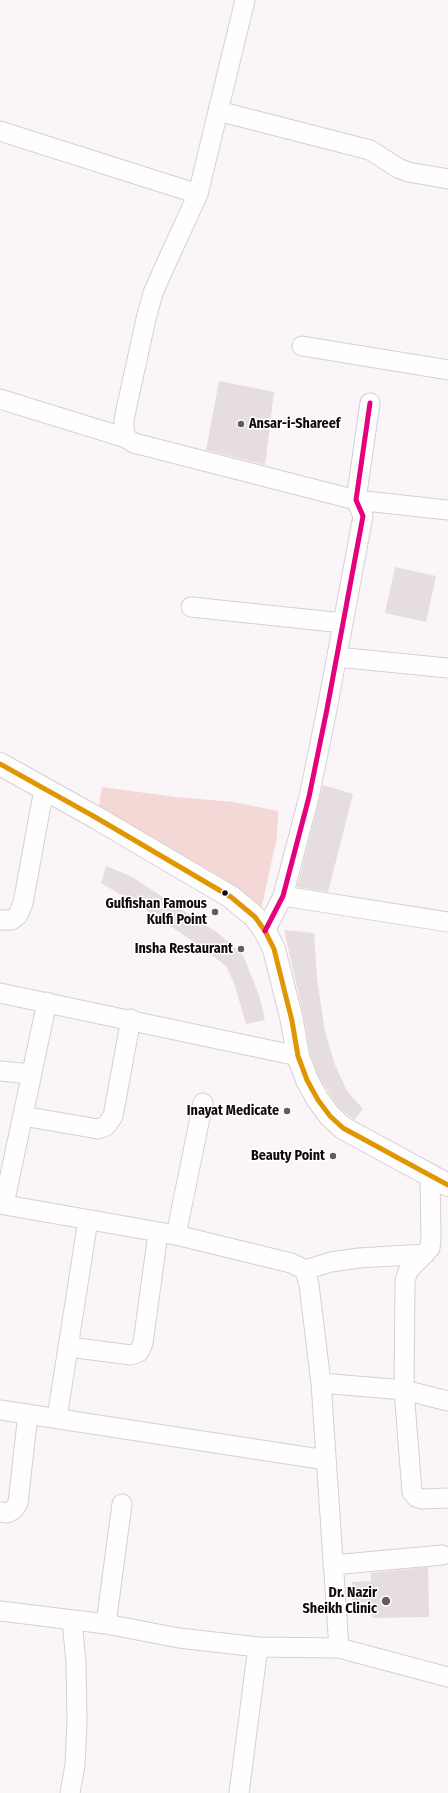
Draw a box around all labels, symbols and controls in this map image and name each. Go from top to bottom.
place label: Ansar-i-Shareef [249,416,340,432]
marker: Ansar-i-Shareef [236,419,246,429]
unlabelled marker [220,888,230,898]
place label: Gulfishan Famous Kulfi Point [105,896,207,928]
marker: Gulfishan Famous Kulfi Point [210,907,220,917]
place label: Insha Restaurant [135,941,233,957]
marker: Insha Restaurant [236,944,246,954]
place label: Inayat Medicate [187,1103,279,1119]
marker: Inayat Medicate [282,1106,292,1116]
place label: Beauty Point [251,1148,325,1164]
marker: Beauty Point [328,1151,338,1161]
place label: Dr. Nazir Sheikh Clinic [303,1585,377,1618]
marker: Dr. Nazir Sheikh Clinic [380,1595,392,1607]

